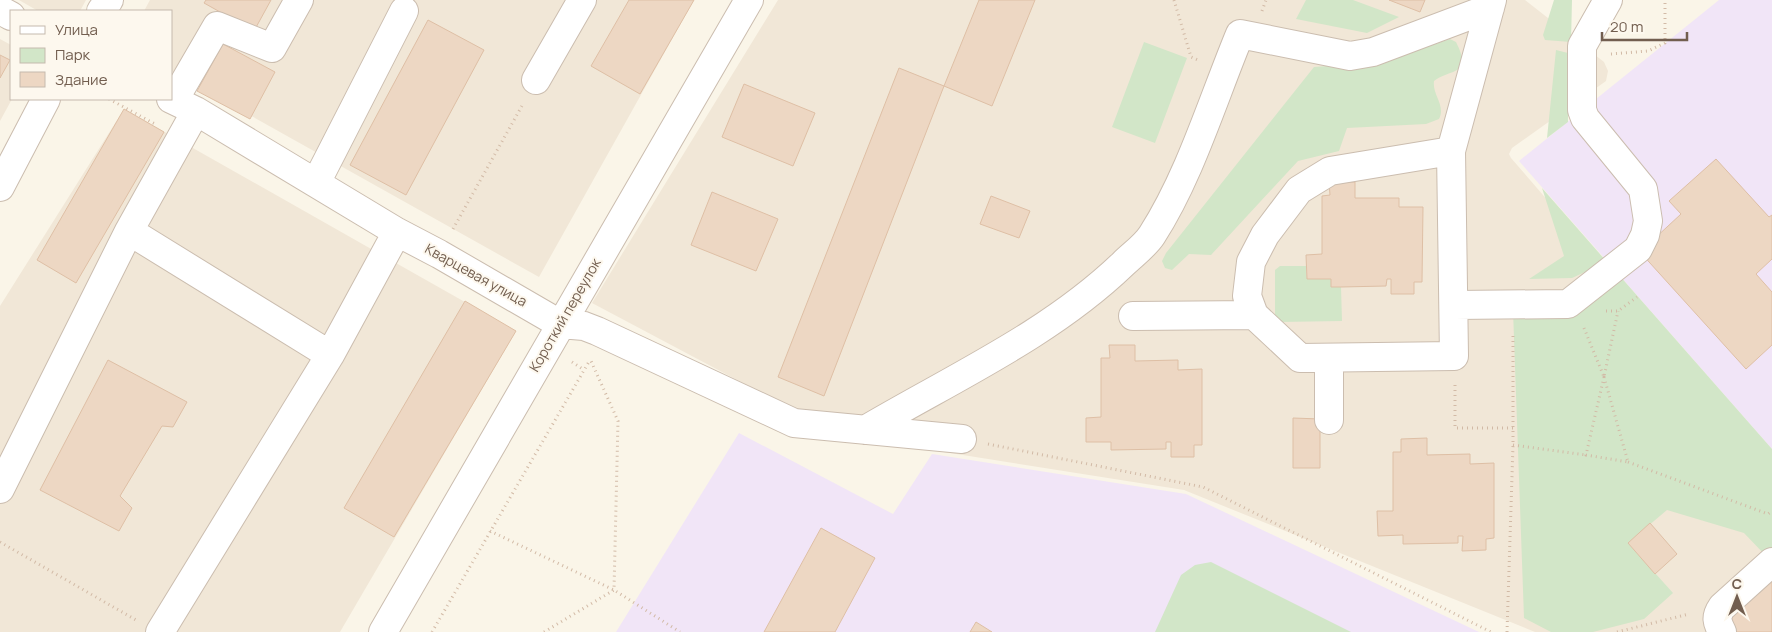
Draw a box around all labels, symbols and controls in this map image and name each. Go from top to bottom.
legend [10,10,172,100]
scale bar [1602,10,1687,42]
text: 20 m [1610,16,1643,37]
text: Улица [55,19,98,40]
text: Парк [55,44,91,65]
text: Здание [55,69,108,90]
street label: Кварцевая улица [422,239,531,311]
street label: Короткий переулок [524,254,605,375]
north arrow [1712,572,1762,622]
text: С [1732,574,1742,593]

